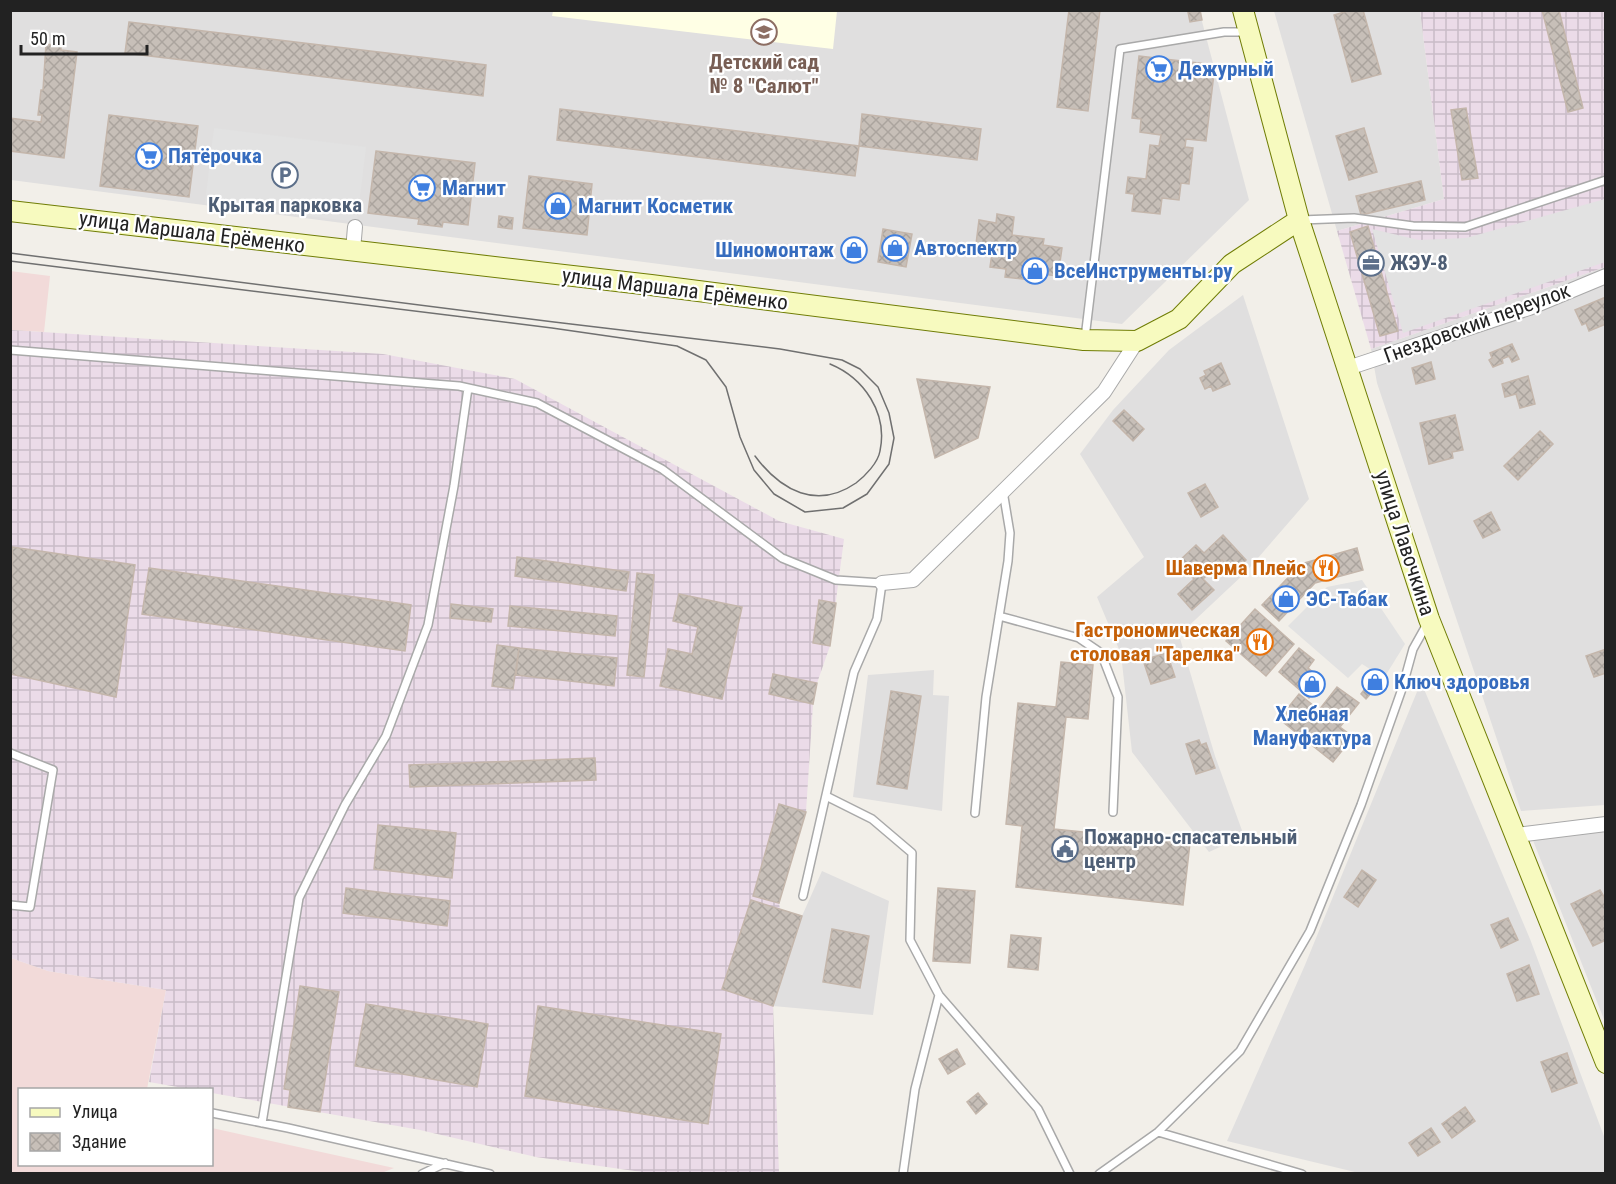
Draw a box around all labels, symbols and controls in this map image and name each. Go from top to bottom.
school or university icon: Детский сад № 8 "Салют" [749,17,779,47]
scale bar [21,18,147,56]
text: 50 m [30,28,65,49]
place label: Детский сад № 8 "Салют" [709,50,819,98]
supermarket icon: Дежурный [1144,54,1174,84]
place label: Дежурный [1178,57,1274,81]
supermarket icon: Пятёрочка [134,141,164,171]
place label: Пятёрочка [168,144,262,168]
parking icon: Крытая парковка [270,160,300,190]
supermarket icon: Магнит [407,173,437,203]
place label: Магнит [442,176,507,200]
shop icon: Магнит Косметик [543,191,573,221]
place label: Крытая парковка [208,193,362,217]
place label: Магнит Косметик [578,194,734,218]
street label: улица Маршала Ерёменко [78,206,306,258]
shop icon: Автоспектр [880,233,910,263]
shop icon: Шиномонтаж [839,235,869,265]
place label: Автоспектр [914,236,1017,260]
place label: Шиномонтаж [715,238,834,262]
office icon: ЖЭУ-8 [1356,248,1386,278]
place label: ЖЭУ-8 [1390,251,1448,275]
shop icon: ВсеИнструменты.ру [1020,256,1050,286]
place label: ВсеИнструменты.ру [1054,259,1233,283]
street label: улица Маршала Ерёменко [561,263,789,315]
street label: Гнездовский переулок [1380,278,1574,368]
street label: улица Лавочкина [1370,467,1440,619]
restaurant icon: Шаверма Плейс [1311,553,1341,583]
place label: Шаверма Плейс [1165,556,1306,580]
shop icon: ЭС-Табак [1271,584,1301,614]
place label: ЭС-Табак [1306,587,1388,611]
place label: Гастрономическая столовая "Тарелка" [1070,618,1240,666]
restaurant icon: Гастрономическая столовая "Тарелка" [1245,627,1275,657]
shop icon: Ключ здоровья [1360,667,1390,697]
shop icon: Хлебная Мануфактура [1297,669,1327,699]
place label: Ключ здоровья [1394,670,1530,694]
place label: Хлебная Мануфактура [1253,702,1371,750]
place label: Пожарно-спасательный центр [1084,825,1297,873]
public building icon: Пожарно-спасательный центр [1050,834,1080,864]
legend [18,1088,213,1166]
text: Улица [72,1101,118,1122]
text: Здание [72,1131,126,1152]

